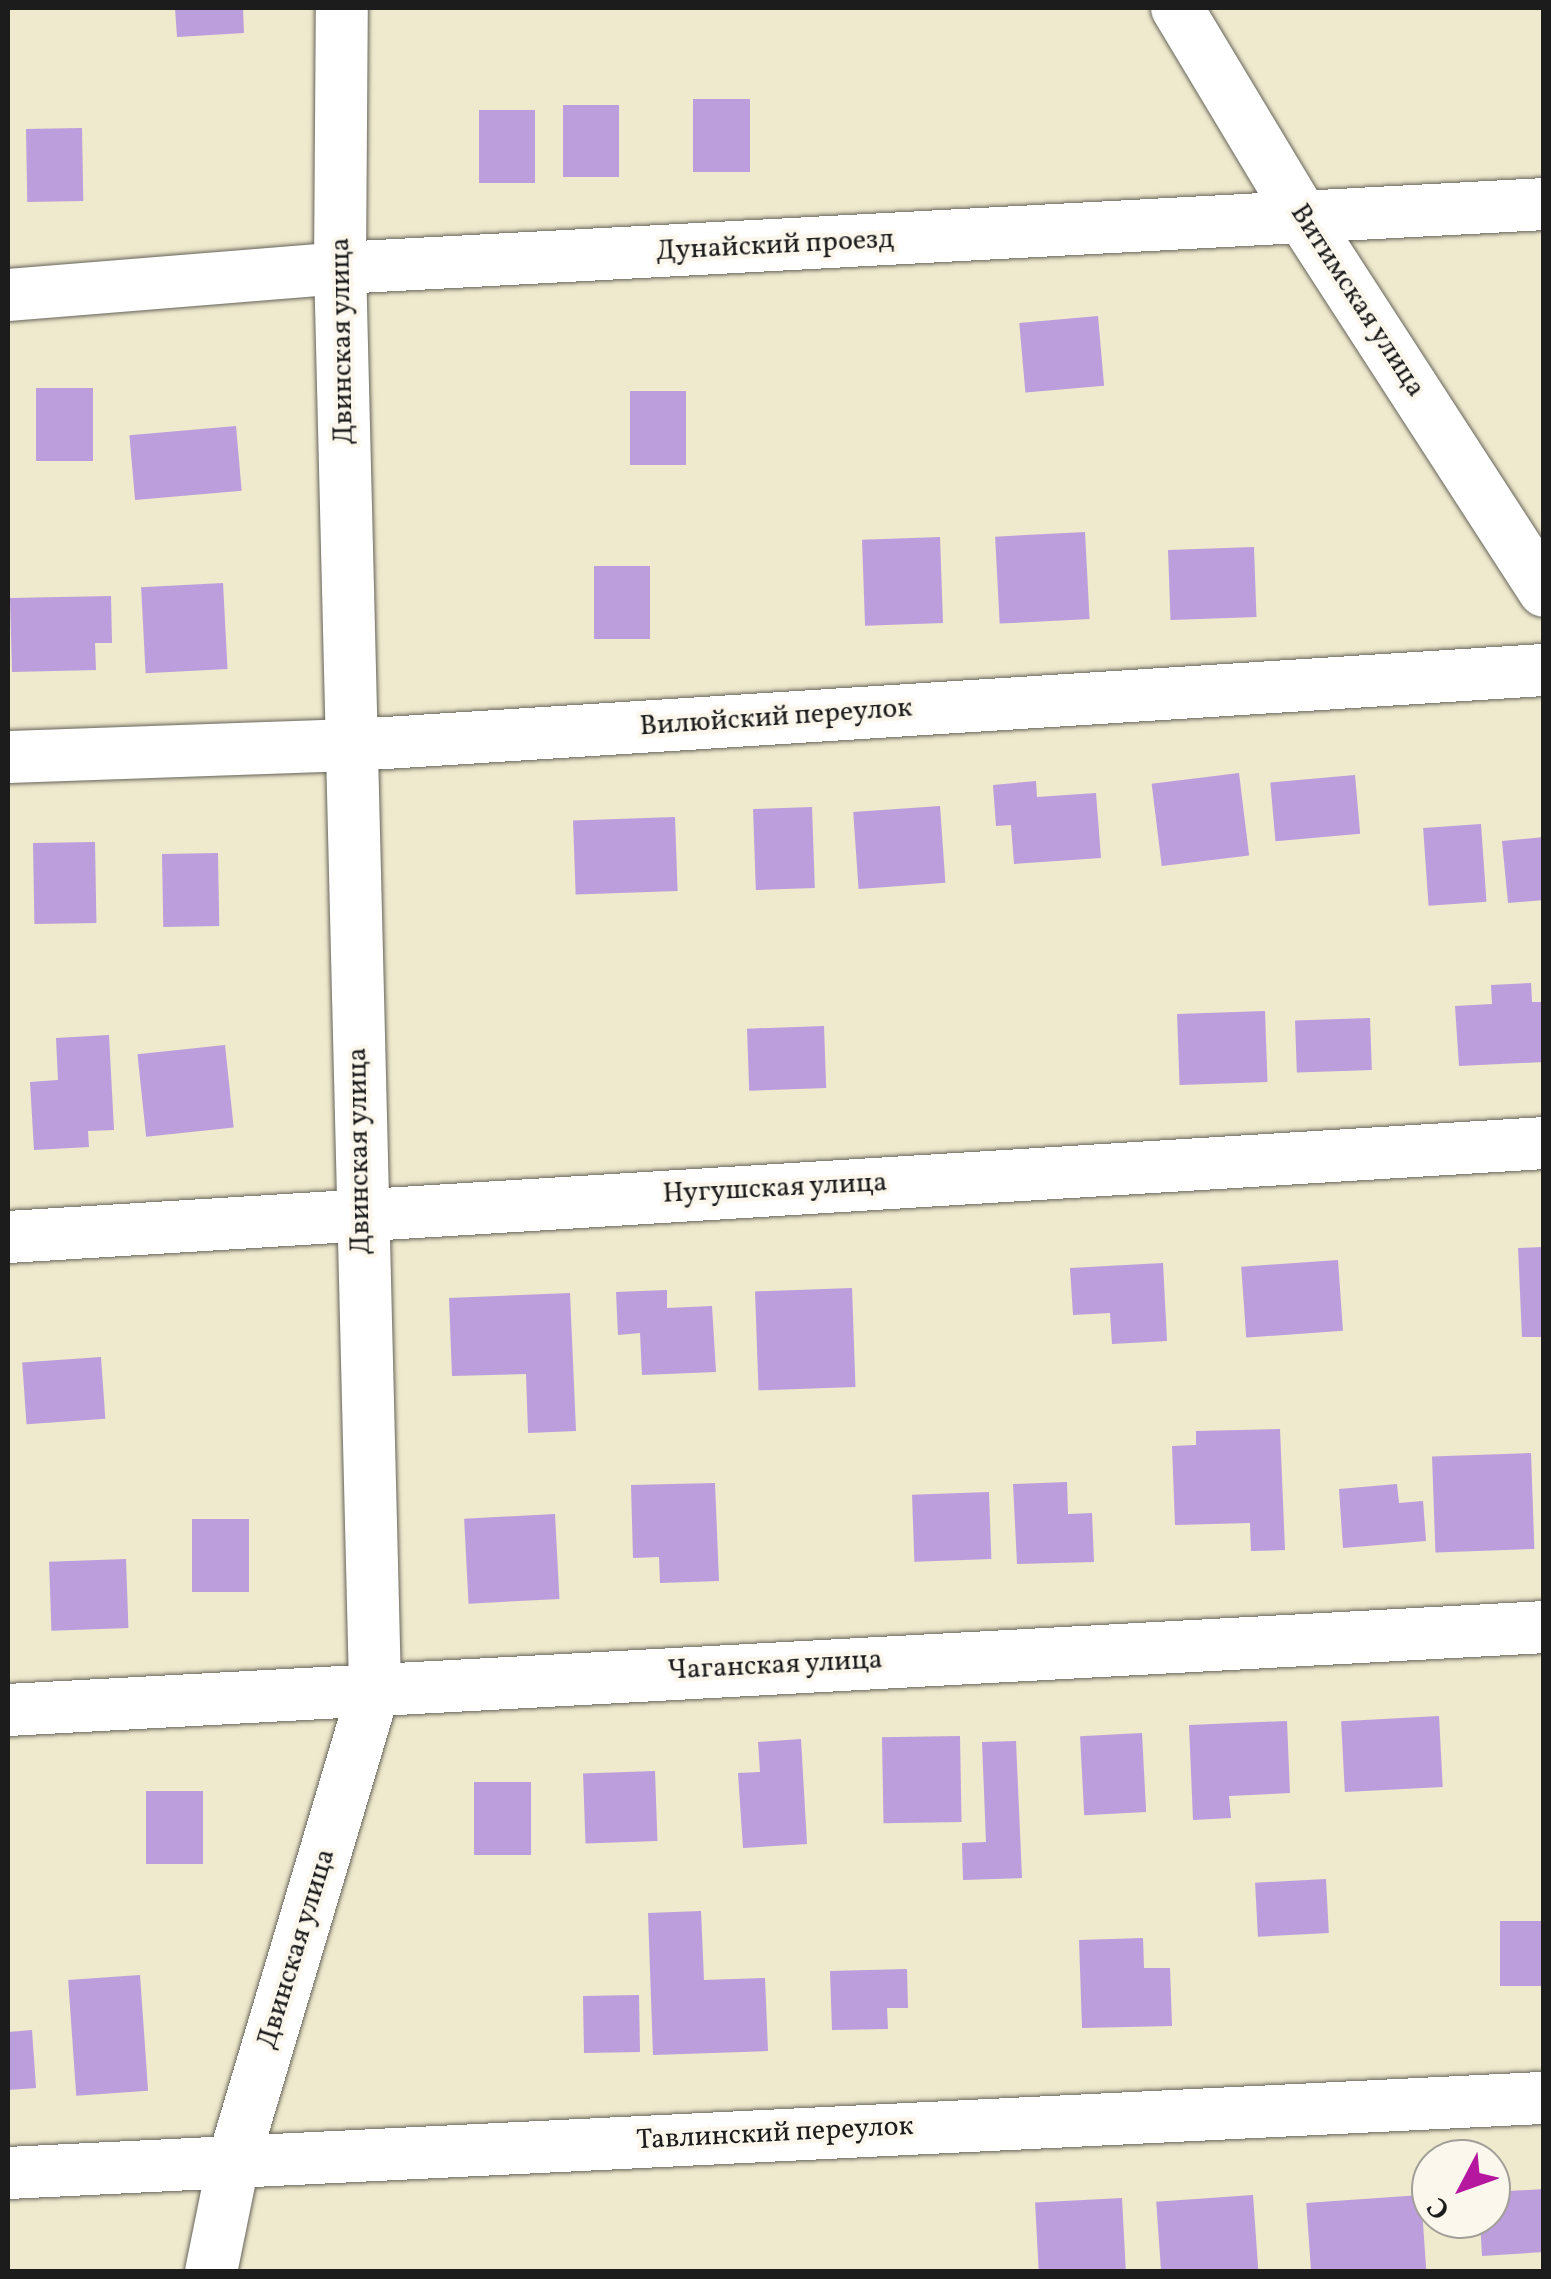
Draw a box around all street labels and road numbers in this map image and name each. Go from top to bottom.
street label: Витимская улица [1282,198,1432,404]
street label: Дунайский проезд [655,223,895,269]
street label: Двинская улица [324,237,362,445]
street label: Вилюйский переулок [639,692,913,744]
street label: Двинская улица [341,1047,379,1255]
street label: Нугушская улица [661,1166,889,1212]
street label: Чаганская улица [666,1644,884,1688]
street label: Двинская улица [251,1845,343,2053]
street label: Тавлинский переулок [636,2110,914,2158]

